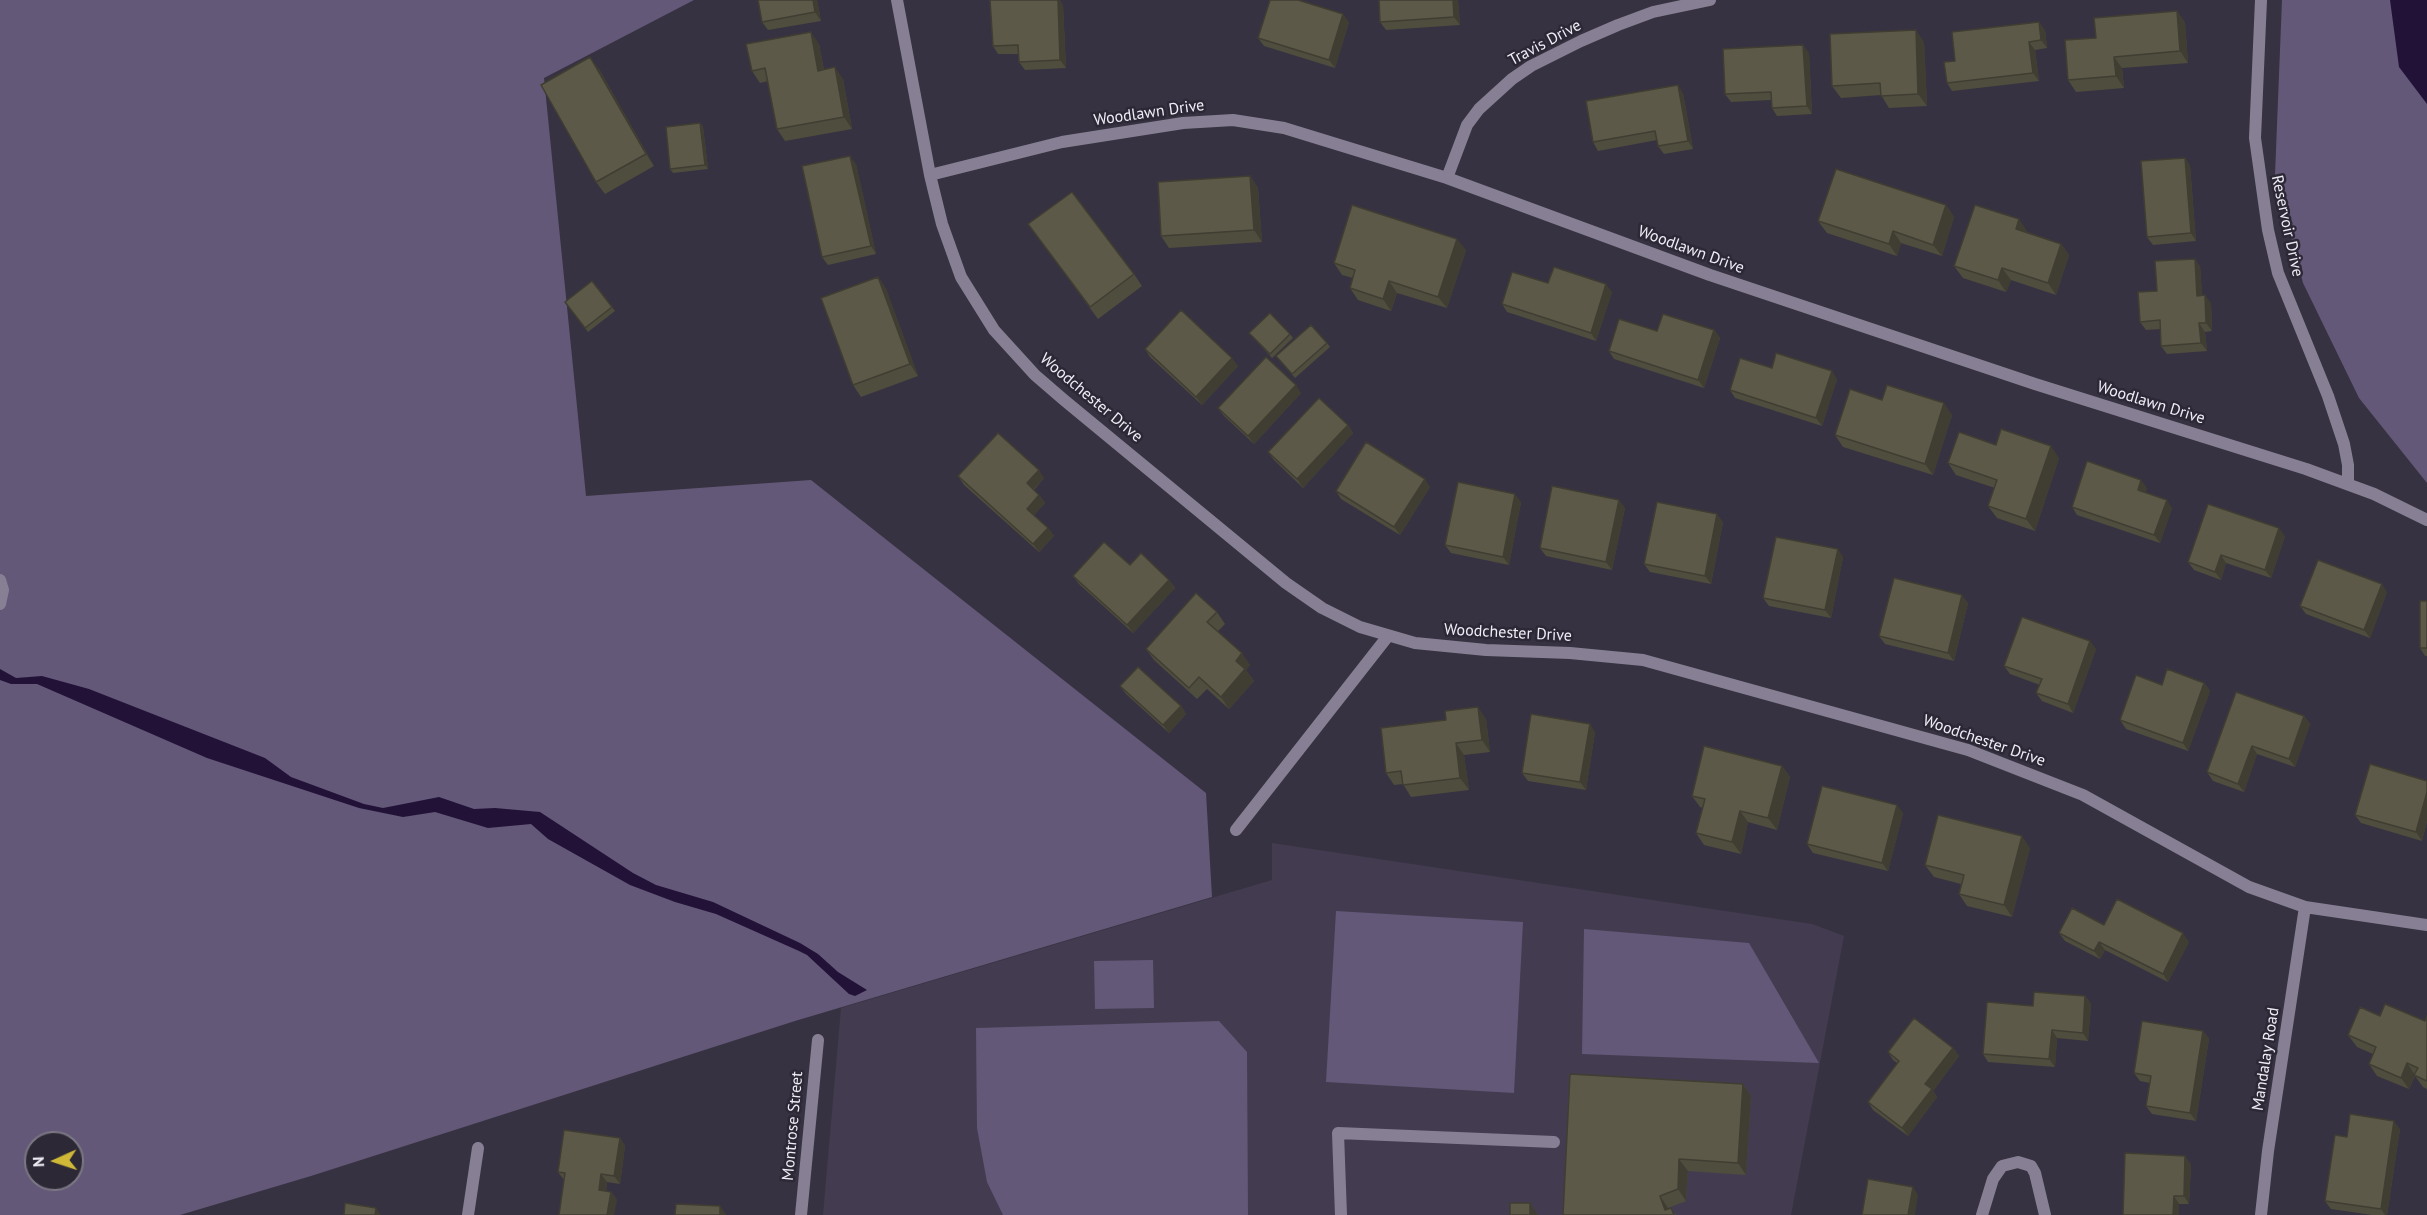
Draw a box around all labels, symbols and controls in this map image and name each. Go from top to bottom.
street label: Travis Drive [1505,16,1585,70]
street label: Woodlawn Drive [1092,96,1206,130]
street label: Reservoir Drive [2267,174,2307,278]
street label: Woodlawn Drive [1635,222,1747,278]
street label: Woodchester Drive [1036,349,1146,447]
street label: Woodlawn Drive [2095,378,2207,428]
street label: Woodchester Drive [1444,620,1572,646]
street label: Woodchester Drive [1920,711,2048,771]
street label: Mandalay Road [2248,1006,2284,1112]
street label: Montrose Street [779,1071,807,1181]
north arrow [24,1131,84,1191]
text: N [28,1156,48,1168]

